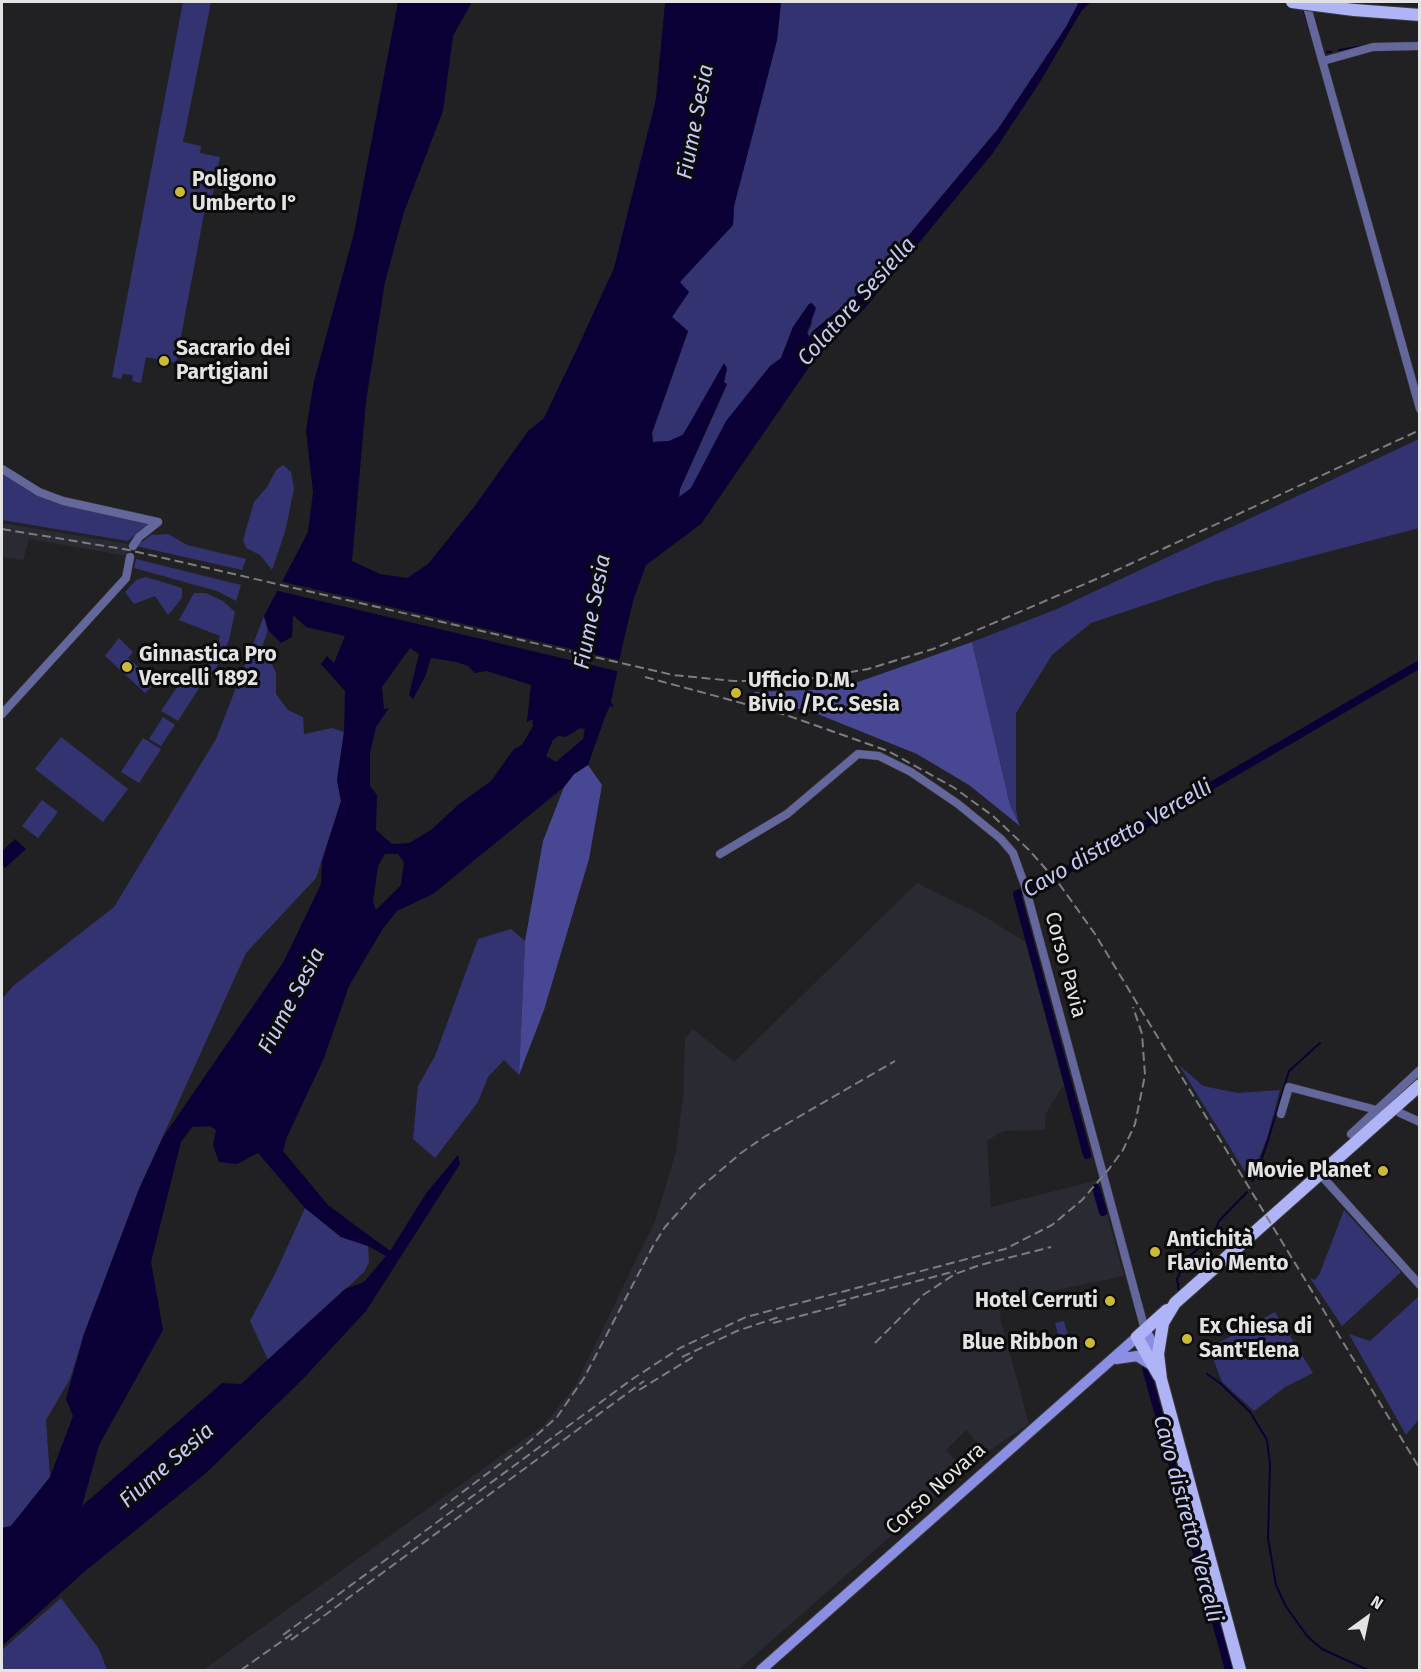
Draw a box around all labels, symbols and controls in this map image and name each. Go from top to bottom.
water label: Fiume Sesia [672,62,720,182]
place label: Poligono Umberto I° [192,167,298,217]
marker: Poligono Umberto I° [173,185,187,199]
water label: Colatore Sesiella [792,232,922,372]
place label: Sacrario dei Partigiani [176,336,290,386]
marker: Sacrario dei Partigiani [157,354,171,368]
water label: Fiume Sesia [569,552,617,672]
place label: Ginnastica Pro Vercelli 1892 [139,642,277,692]
marker: Ginnastica Pro Vercelli 1892 [120,660,134,674]
place label: Ufficio D.M. Bivio /P.C. Sesia [748,668,900,718]
marker: Ufficio D.M. Bivio /P.C. Sesia [729,686,743,700]
water label: Cavo distretto Vercelli [1019,774,1217,904]
street label: Corso Pavia [1039,909,1091,1021]
water label: Fiume Sesia [253,943,331,1059]
place label: Movie Planet [1247,1158,1371,1184]
marker: Movie Planet [1376,1164,1390,1178]
place label: Antichità Flavio Mento [1167,1227,1288,1277]
marker: Antichità Flavio Mento [1148,1245,1162,1259]
place label: Hotel Cerruti [975,1288,1098,1314]
marker: Hotel Cerruti [1103,1294,1117,1308]
place label: Ex Chiesa di Sant'Elena [1199,1314,1312,1364]
place label: Blue Ribbon [962,1330,1078,1356]
marker: Ex Chiesa di Sant'Elena [1180,1332,1194,1346]
marker: Blue Ribbon [1083,1336,1097,1350]
water label: Cavo distretto Vercelli [1147,1412,1227,1626]
water label: Fiume Sesia [114,1418,220,1514]
street label: Corso Novara [881,1438,991,1540]
north arrow [1337,1588,1397,1648]
text: N [1367,1592,1387,1613]

